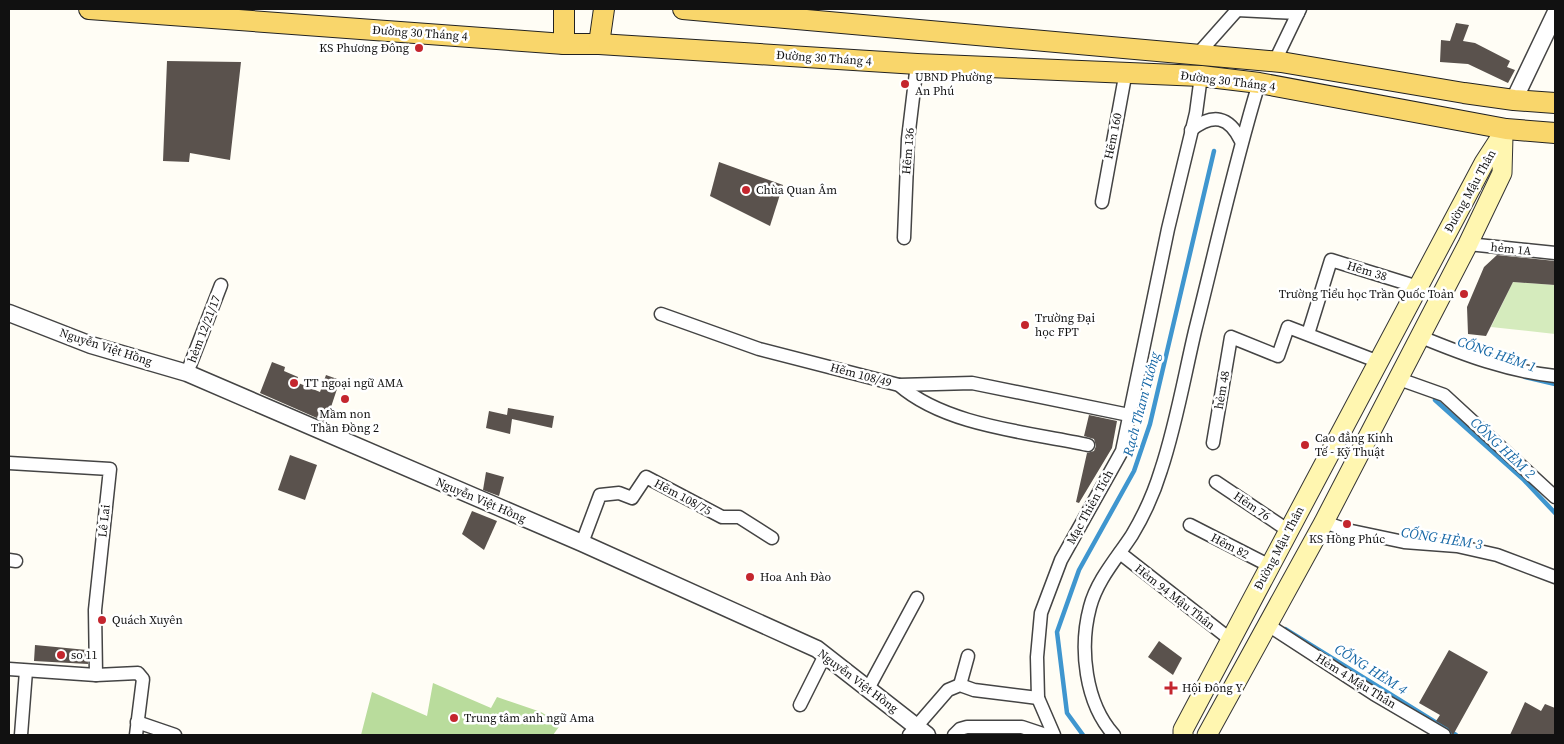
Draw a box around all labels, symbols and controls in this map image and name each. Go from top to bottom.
street label: Đường 30 Tháng 4 [372,22,468,44]
place label: KS Phương Đông [319,40,409,56]
marker: KS Phương Đông [413,42,425,54]
street label: Đường 30 Tháng 4 [776,47,872,69]
street label: Đường 30 Tháng 4 [1180,67,1276,95]
place label: UBND Phường An Phú [915,69,992,99]
marker: UBND Phường An Phú [899,78,911,90]
street label: Hẽm 160 [1100,111,1126,161]
street label: Hẽm 136 [898,127,918,175]
street label: Đường Mậu Thân [1441,147,1499,235]
place label: Chùa Quan Âm [756,182,837,198]
marker: Chùa Quan Âm [740,184,752,196]
street label: hẻm 1A [1490,239,1532,259]
street label: Hẽm 38 [1345,257,1389,285]
place label: Trường Tiểu học Trần Quốc Toản [1279,286,1454,302]
marker: Trường Tiểu học Trần Quốc Toản [1458,288,1470,300]
street label: hẻm 12/21/17 [184,293,224,365]
place label: Trường Đại học FPT [1035,310,1095,340]
marker: Trường Đại học FPT [1019,319,1031,331]
street label: Nguyễn Việt Hồng [58,324,154,370]
water label: CỐNG HẺM 1 [1455,331,1539,377]
water label: Rạch Tham Tướng [1117,348,1165,459]
street label: Hẽm 108/49 [829,359,893,391]
street label: hẻm 48 [1211,369,1233,411]
place label: TT ngoại ngữ AMA [304,375,404,391]
marker: TT ngoại ngữ AMA [288,377,300,389]
marker: Mầm non Thần Đồng 2 [339,393,351,405]
place label: Mầm non Thần Đồng 2 [311,406,379,436]
water label: CỐNG HẺM 2 [1466,413,1540,483]
place label: Cao đẳng Kinh Tế - Kỹ Thuật [1315,430,1393,460]
marker: Cao đẳng Kinh Tế - Kỹ Thuật [1299,439,1311,451]
street label: Mạc Thiên Tích [1063,467,1117,547]
street label: Nguyễn Việt Hồng [433,474,529,526]
street label: Hẽm 108/75 [651,475,715,519]
street label: Hẽm 76 [1231,488,1273,524]
street label: Lê Lai [94,503,114,538]
street label: Đường Mậu Thân [1250,503,1308,593]
marker: KS Hồng Phúc [1341,518,1353,530]
water label: CỐNG HẺM 3 [1400,522,1484,554]
street label: Hẽm 82 [1208,530,1252,562]
place label: KS Hồng Phúc [1309,531,1385,547]
street label: Hẻm 94 Mậu Thân [1132,561,1218,633]
place label: Hoa Anh Đào [760,569,832,585]
marker: Hoa Anh Đào [744,571,756,583]
place label: Quách Xuyên [112,612,183,628]
marker: Quách Xuyên [96,614,108,626]
water label: CỐNG HẺM 4 [1331,639,1411,699]
street label: Nguyễn Việt Hồng [815,646,901,716]
place label: so 11 [71,647,98,663]
marker: so 11 [55,649,67,661]
street label: Hẻm 4 Mậu Thân [1313,650,1399,712]
place label: Hội Đông Y [1182,680,1243,696]
marker: Hội Đông Y [1164,681,1178,695]
place label: Trung tâm anh ngữ Ama [464,710,595,726]
marker: Trung tâm anh ngữ Ama [448,712,460,724]

